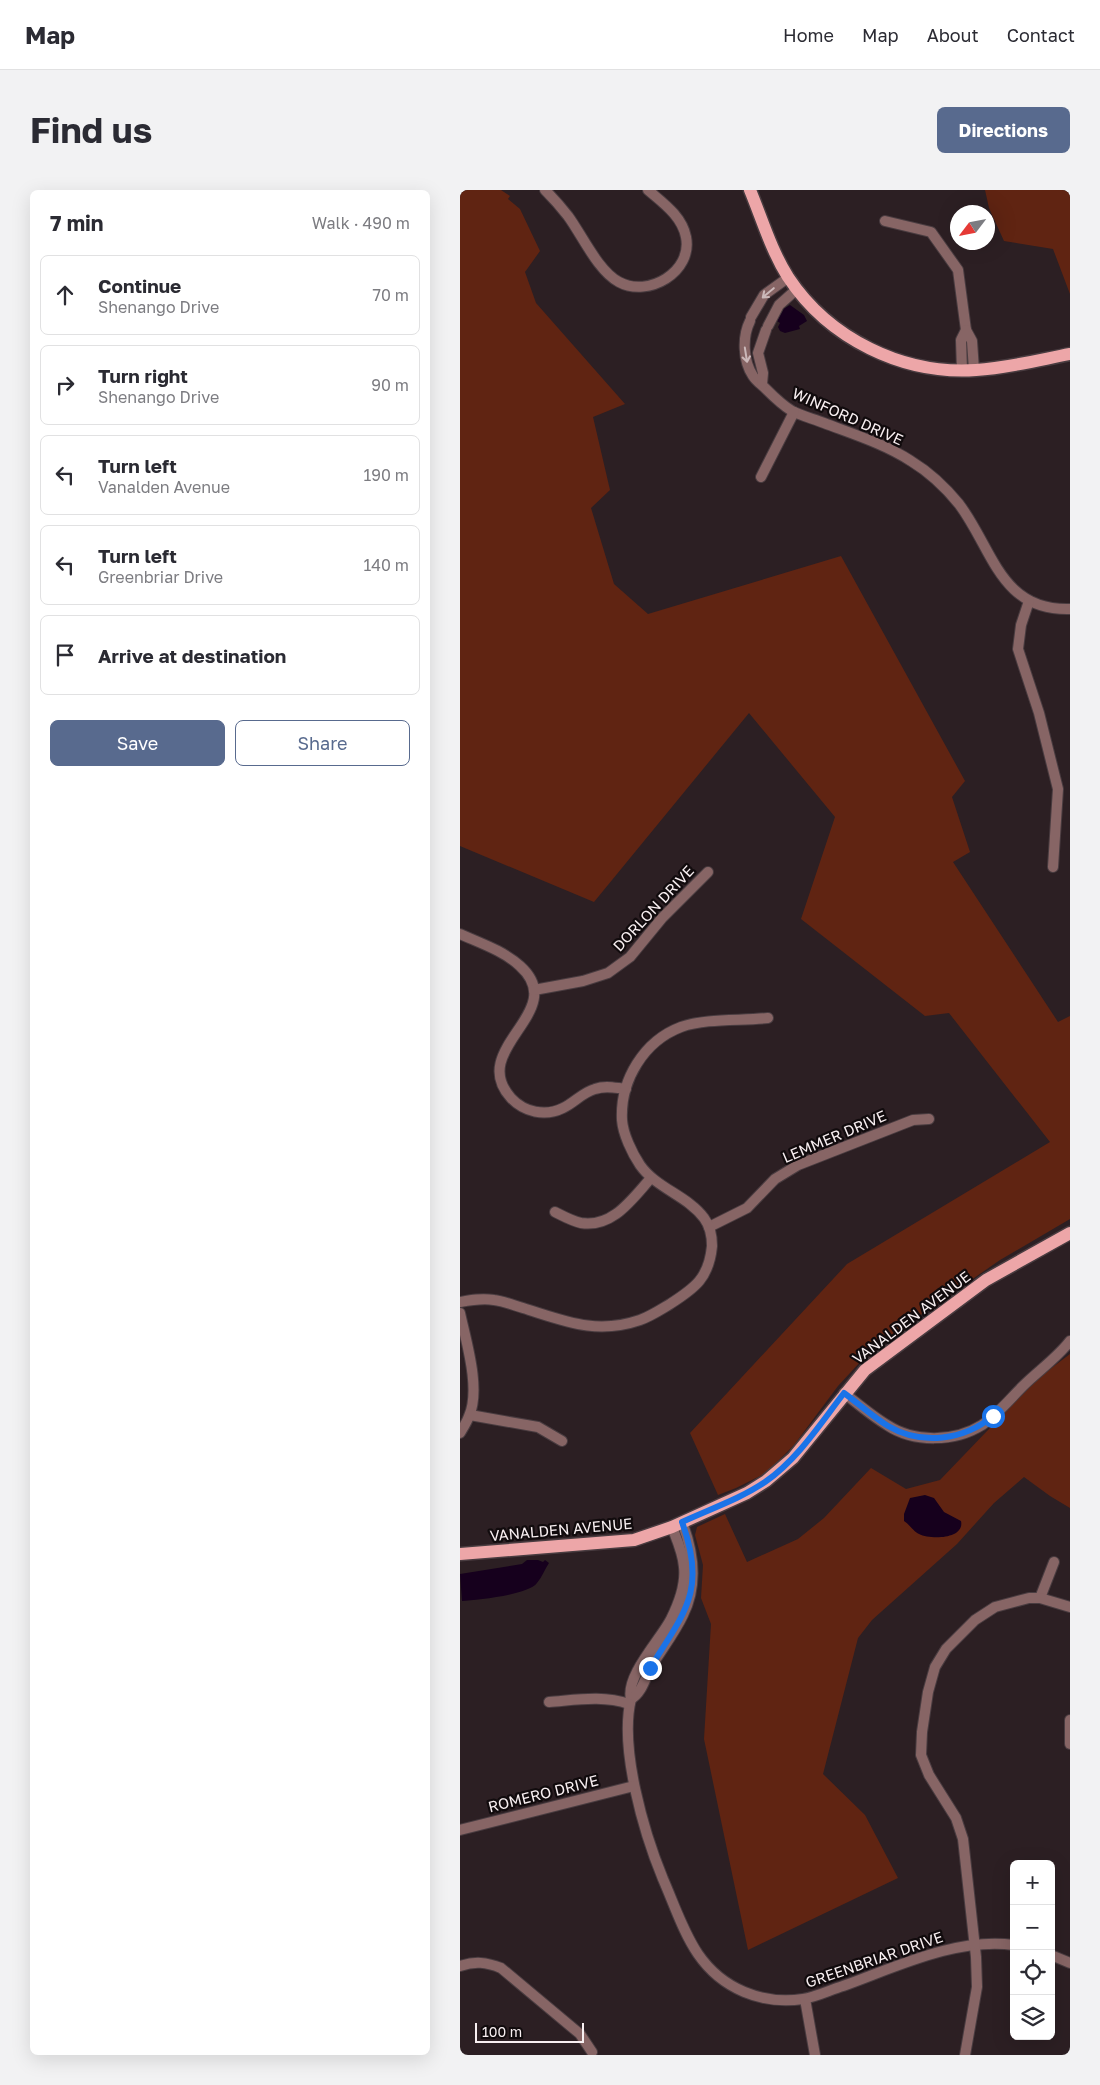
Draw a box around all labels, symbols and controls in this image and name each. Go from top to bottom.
text: Map [25,20,75,49]
text: Home [783,24,834,46]
text: Map [862,24,899,46]
text: About [927,24,979,46]
text: Contact [1007,24,1075,46]
button: Directions [937,107,1070,153]
text: Find us [30,109,152,151]
north arrow [950,205,995,250]
text: 7 min [50,210,104,236]
text: Walk · 490 m [312,213,410,233]
text: Continue [98,274,181,297]
icon: ahead [51,281,79,309]
text: 70 m [372,285,409,305]
one-way arrow [762,287,775,298]
text: Shenango Drive [98,297,219,317]
one-way arrow [741,346,751,362]
text: Turn right [98,364,188,387]
icon: right [51,371,79,399]
text: 90 m [371,375,409,395]
street label: WINFORD DRIVE [790,383,906,449]
text: Shenango Drive [98,387,219,407]
text: Turn left [98,454,177,477]
icon: left [51,461,79,489]
text: 190 m [363,465,409,485]
text: Vanalden Avenue [98,477,230,497]
text: Turn left [98,544,177,567]
icon: left [51,551,79,579]
text: 140 m [363,555,409,575]
text: Greenbriar Drive [98,567,223,587]
icon: arrive [51,641,79,669]
text: Arrive at destination [98,644,286,667]
button: Save [50,720,225,766]
button: Share [235,720,410,766]
street label: DORLON DRIVE [609,861,697,955]
street label: LEMMER DRIVE [779,1106,889,1166]
street label: VANALDEN AVENUE [848,1267,974,1367]
route start [982,1405,1005,1428]
street label: VANALDEN AVENUE [489,1514,633,1544]
route end [639,1657,662,1680]
street label: ROMERO DRIVE [486,1771,600,1815]
map controls [1010,1860,1055,2040]
button: + [1010,1860,1055,1905]
button: − [1010,1905,1055,1950]
street label: GREENBRIAR DRIVE [803,1927,945,1991]
button: locate [1010,1950,1055,1995]
button: layers [1010,1995,1055,2040]
scale bar [475,2020,584,2043]
text: 100 m [482,2023,522,2040]

